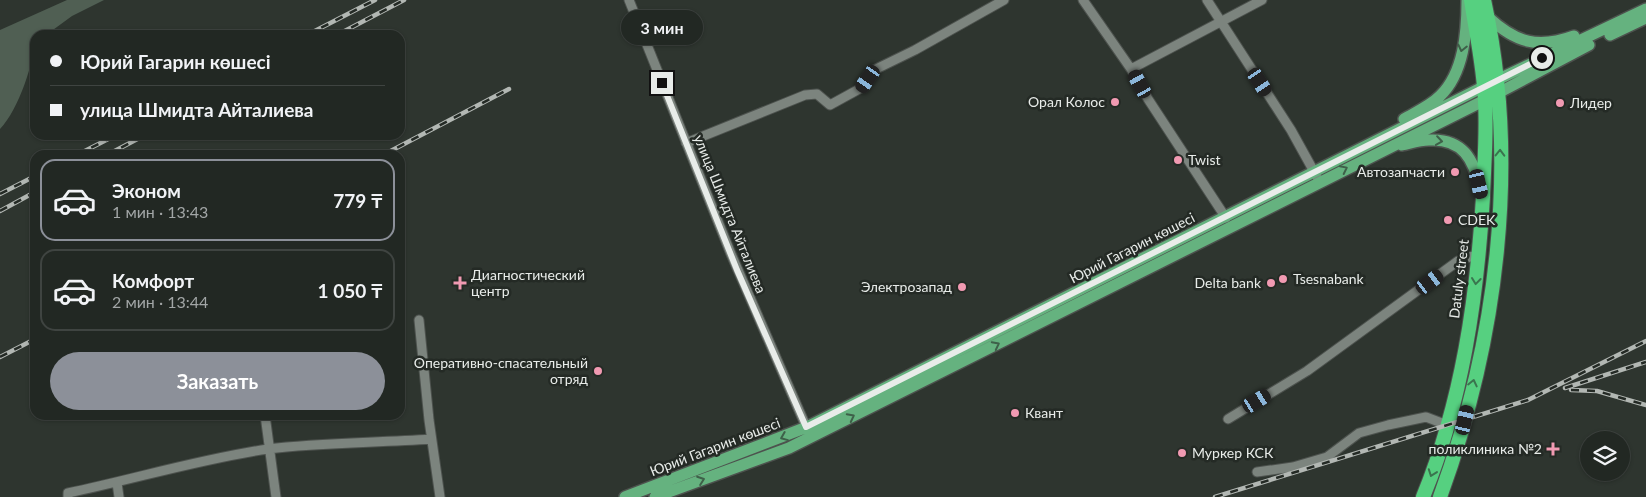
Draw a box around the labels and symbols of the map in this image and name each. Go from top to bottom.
callout: 3 мин [621,11,703,46]
one-way arrow [1457,44,1468,53]
route start [1531,47,1553,69]
car [853,62,882,96]
car [1245,65,1274,99]
car [1126,67,1153,101]
route end [651,72,673,94]
place label: Орал Колос [1028,93,1105,110]
place label: Лидер [1569,94,1612,111]
marker: Орал Колос [1109,96,1121,108]
marker: Лидер [1554,97,1566,109]
street label: улица Шмидта Айталиева [691,132,770,296]
one-way arrow [1434,135,1443,145]
one-way arrow [1495,149,1505,156]
place label: Twist [1188,151,1220,168]
marker: Twist [1172,154,1184,166]
place label: Автозапчасти [1357,163,1445,180]
one-way arrow [1339,165,1348,175]
marker: Автозапчасти [1449,166,1461,178]
car [1468,168,1489,200]
street label: Юрий Гагарин көшесі [1066,209,1197,287]
place label: CDEK [1458,211,1496,228]
marker: CDEK [1442,214,1454,226]
street label: Datuly street [1445,238,1472,319]
place label: Диагностический центр [471,266,585,299]
car [1413,267,1446,297]
place label: Tsesnabank [1293,270,1365,287]
marker: Tsesnabank [1277,273,1289,285]
place label: Delta bank [1194,274,1262,291]
marker: Диагностический центр [453,276,467,290]
marker: Delta bank [1265,277,1277,289]
one-way arrow [1471,277,1482,285]
place label: Электрозапад [861,278,952,295]
marker: Электрозапад [956,281,968,293]
one-way arrow [991,341,1000,351]
place label: Оперативно-спасательный отряд [414,354,588,387]
marker: Оперативно-спасательный отряд [592,365,604,377]
one-way arrow [1467,379,1478,387]
car [1240,387,1273,415]
place label: Квант [1025,404,1063,421]
car [1454,404,1475,436]
marker: Квант [1009,407,1021,419]
one-way arrow [846,413,855,423]
street label: Юрий Гагарин көшесі [647,414,782,479]
one-way arrow [780,431,789,442]
place label: поликлиника №2 [1429,440,1542,457]
marker: поликлиника №2 [1546,442,1560,456]
place label: Муркер КСК [1192,444,1274,461]
marker: Муркер КСК [1176,447,1188,459]
one-way arrow [1428,468,1438,477]
one-way arrow [696,476,705,486]

